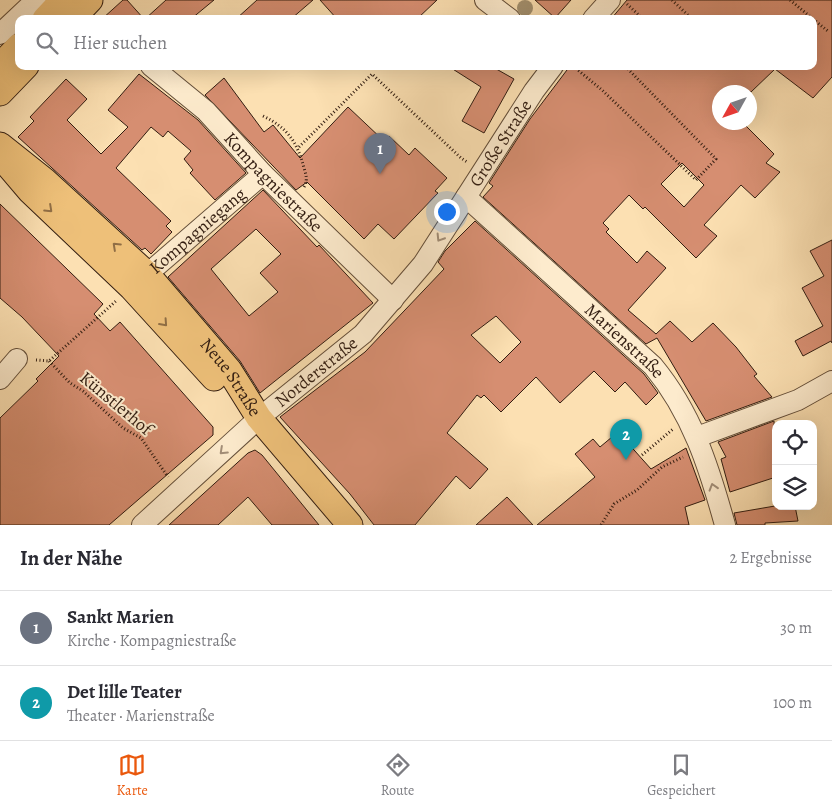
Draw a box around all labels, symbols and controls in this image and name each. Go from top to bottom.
search box [15,15,817,70]
icon: search [33,29,61,57]
text: Hier suchen [73,30,167,56]
north arrow [712,85,757,130]
street label: Große Straße [464,95,537,191]
street label: Kompagniestraße [219,127,328,237]
pin: 1 [364,133,396,174]
street label: Kompagniegang [144,182,251,279]
your location [434,199,460,225]
one-way arrow [43,203,52,212]
one-way arrow [436,232,446,241]
one-way arrow [113,243,122,252]
street label: Marienstraße [579,298,670,383]
one-way arrow [158,318,167,327]
street label: Norderstraße [270,331,363,413]
street label: Neue Straße [195,333,267,421]
street label: Künstlerhof [75,366,160,442]
pin: 2 [610,419,642,460]
map controls [772,420,817,510]
button: locate [772,420,817,465]
one-way arrow [219,445,228,454]
button: layers [772,465,817,510]
one-way arrow [709,483,719,492]
text: In der Nähe [20,544,122,572]
text: 2 Ergebnisse [730,547,812,569]
text: Sankt Marien [67,604,174,630]
text: 1 [33,617,39,639]
text: 30 m [780,617,812,639]
text: Kirche · Kompagniestraße [67,630,237,652]
text: Det lille Teater [67,679,182,705]
text: 2 [32,692,40,714]
text: 100 m [773,692,812,714]
text: Theater · Marienstraße [67,705,215,727]
tab: Karte [116,751,148,800]
tab: Route [381,751,414,800]
tab: Gespeichert [647,751,716,800]

